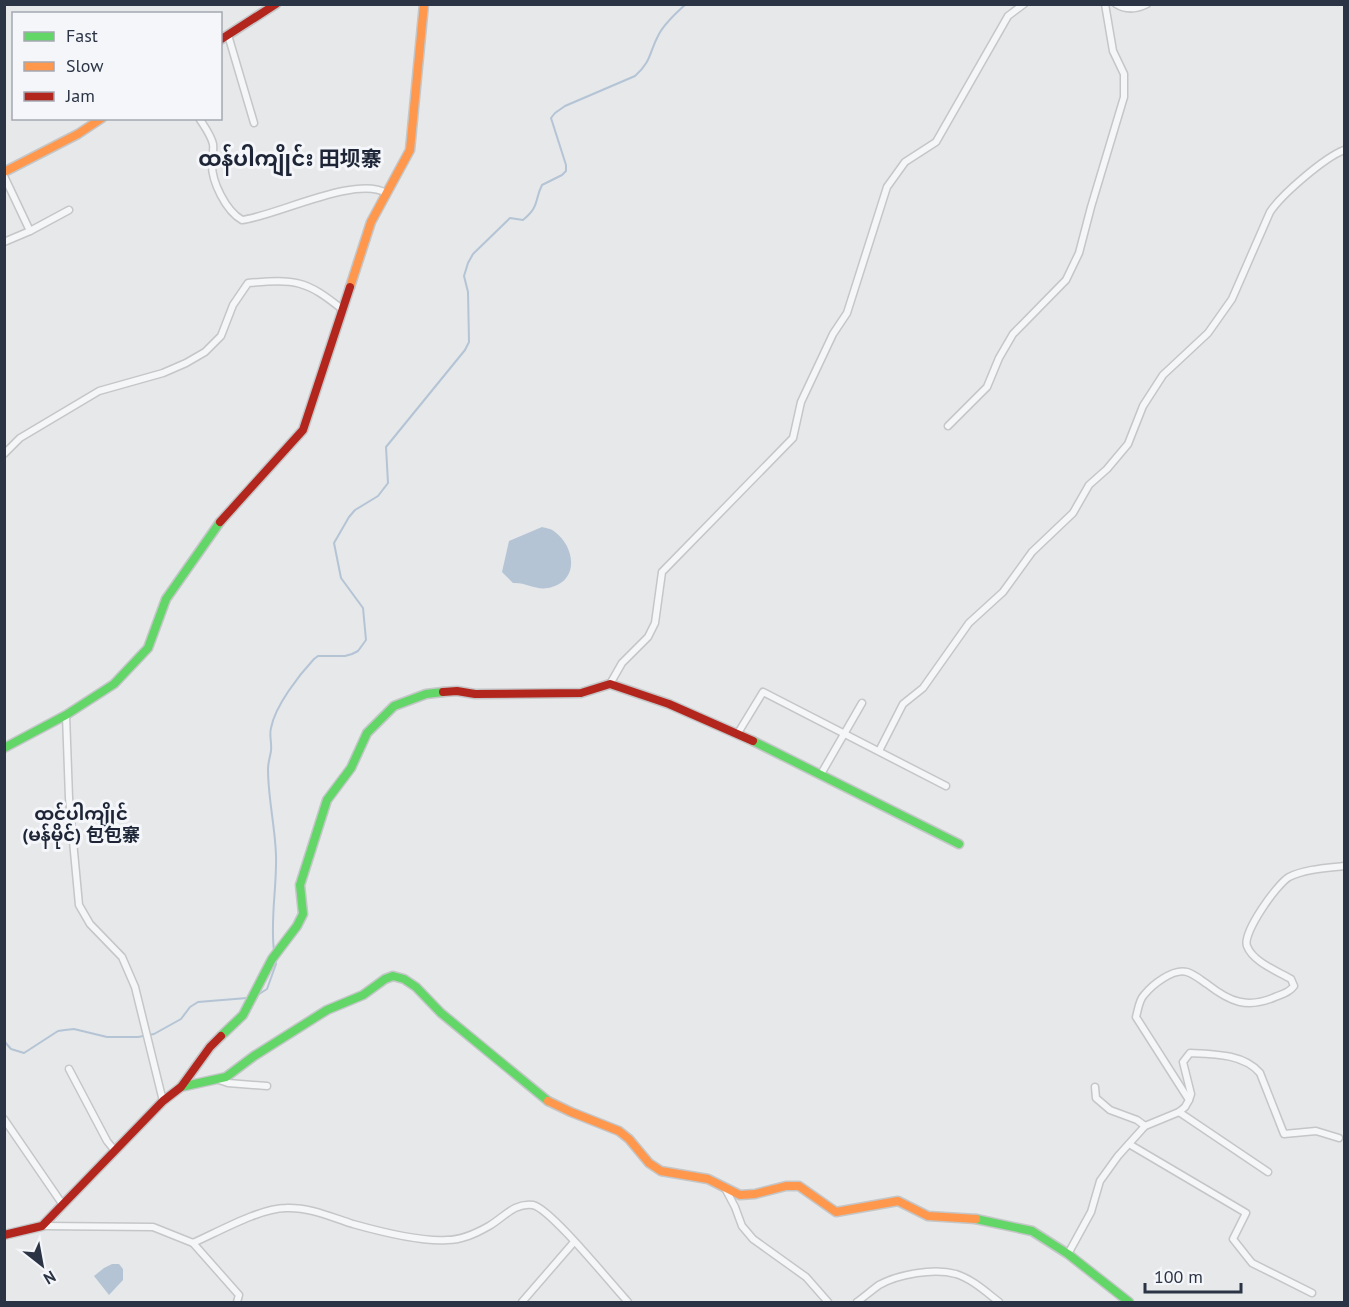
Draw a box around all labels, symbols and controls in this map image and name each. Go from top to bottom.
legend [12,12,222,120]
text: Fast [66,24,98,47]
text: Slow [66,54,104,77]
text: Jam [65,84,95,107]
district label: ထန်ပါကျိုင်း 田坝寨 [198,143,382,177]
district label: ထင်ပါကျိုင် (မန်မိုင်) 包包寨 [22,802,140,849]
north arrow [12,1235,72,1295]
scale bar [1145,1256,1241,1294]
text: 100 m [1154,1265,1203,1288]
text: N [40,1267,59,1289]

